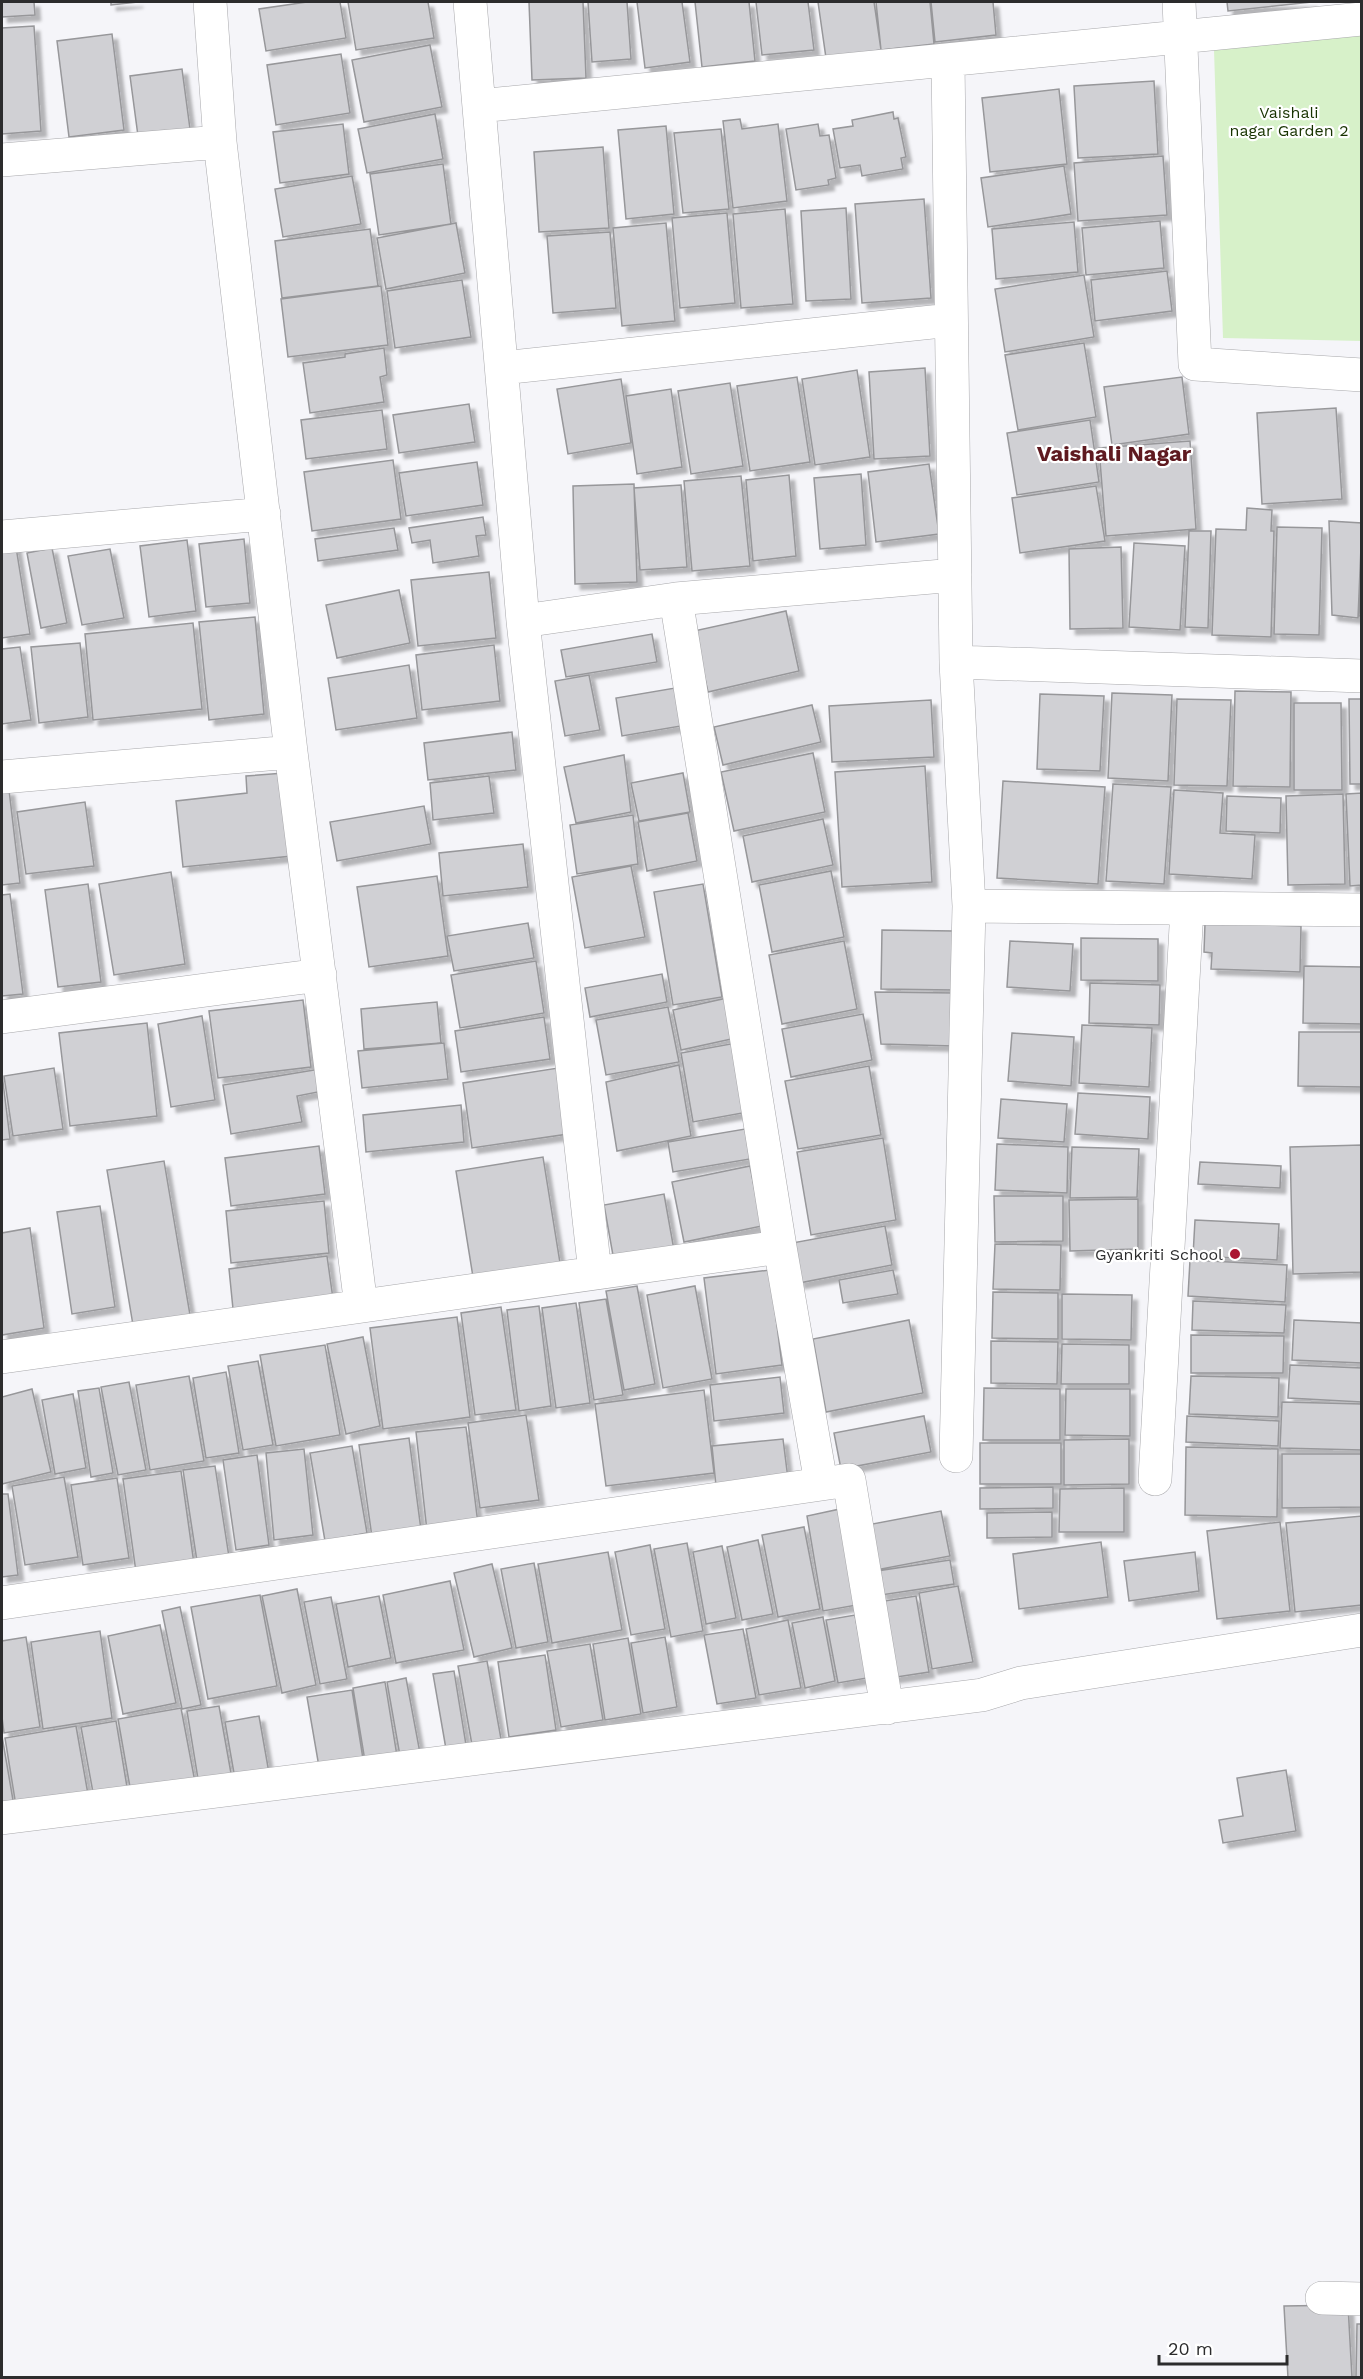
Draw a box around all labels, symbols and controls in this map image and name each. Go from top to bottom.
park label: Vaishali nagar Garden 2 [1229,103,1349,140]
district label: Vaishali Nagar [1037,441,1192,466]
place label: Gyankriti School [1095,1245,1223,1264]
marker: Gyankriti School [1228,1247,1242,1261]
scale bar [1159,2328,1286,2366]
text: 20 m [1168,2338,1213,2359]

